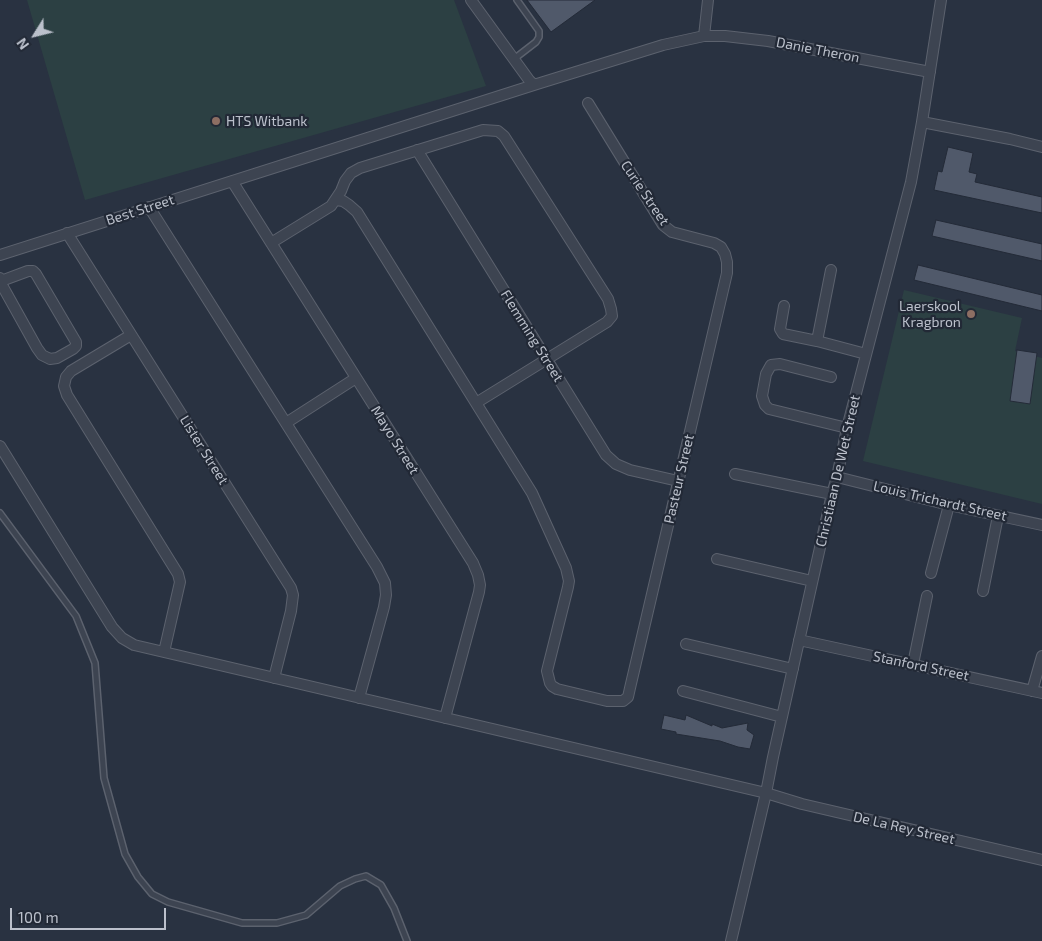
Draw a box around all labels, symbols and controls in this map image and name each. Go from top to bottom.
north arrow [10,10,60,60]
street label: Danie Theron [775,34,861,66]
text: N [13,35,32,53]
place label: HTS Witbank [226,113,307,129]
marker: HTS Witbank [210,115,222,127]
street label: Curie Street [617,157,673,229]
street label: Best Street [104,191,176,229]
street label: Flemming Street [497,287,567,385]
place label: Laerskool Kragbron [899,298,961,331]
marker: Laerskool Kragbron [965,308,977,320]
street label: Christiaan De Wet Street [812,393,864,549]
street label: Mayo Street [367,403,423,477]
street label: Lister Street [176,412,232,488]
street label: Pasteur Street [661,433,697,525]
street label: Louis Trichardt Street [872,477,1008,525]
street label: Stanford Street [872,648,970,684]
street label: De La Rey Street [852,808,956,848]
scale bar [12,898,169,930]
text: 100 m [18,908,59,926]

